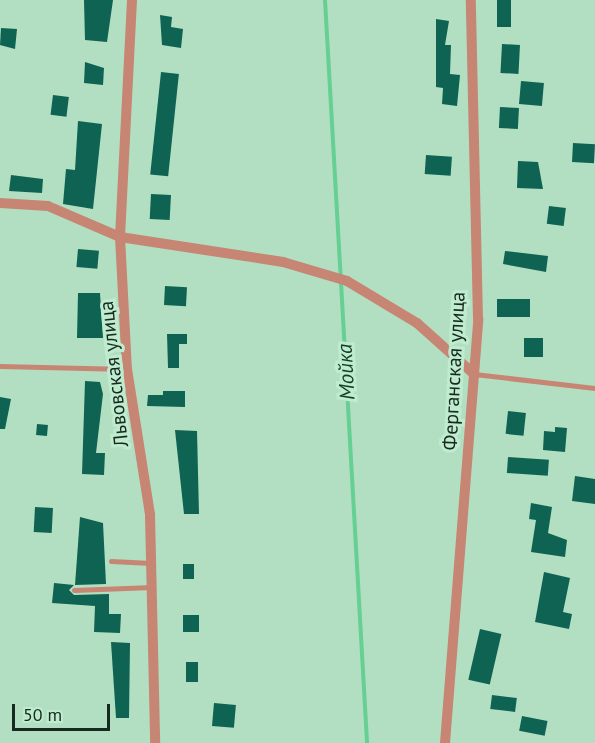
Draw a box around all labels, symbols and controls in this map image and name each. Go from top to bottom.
street label: Ферганская улица [438,291,470,451]
street label: Львовская улица [94,300,134,448]
water label: Мойка [332,343,360,401]
scale bar [15,692,112,730]
text: 50 m [23,703,62,726]

